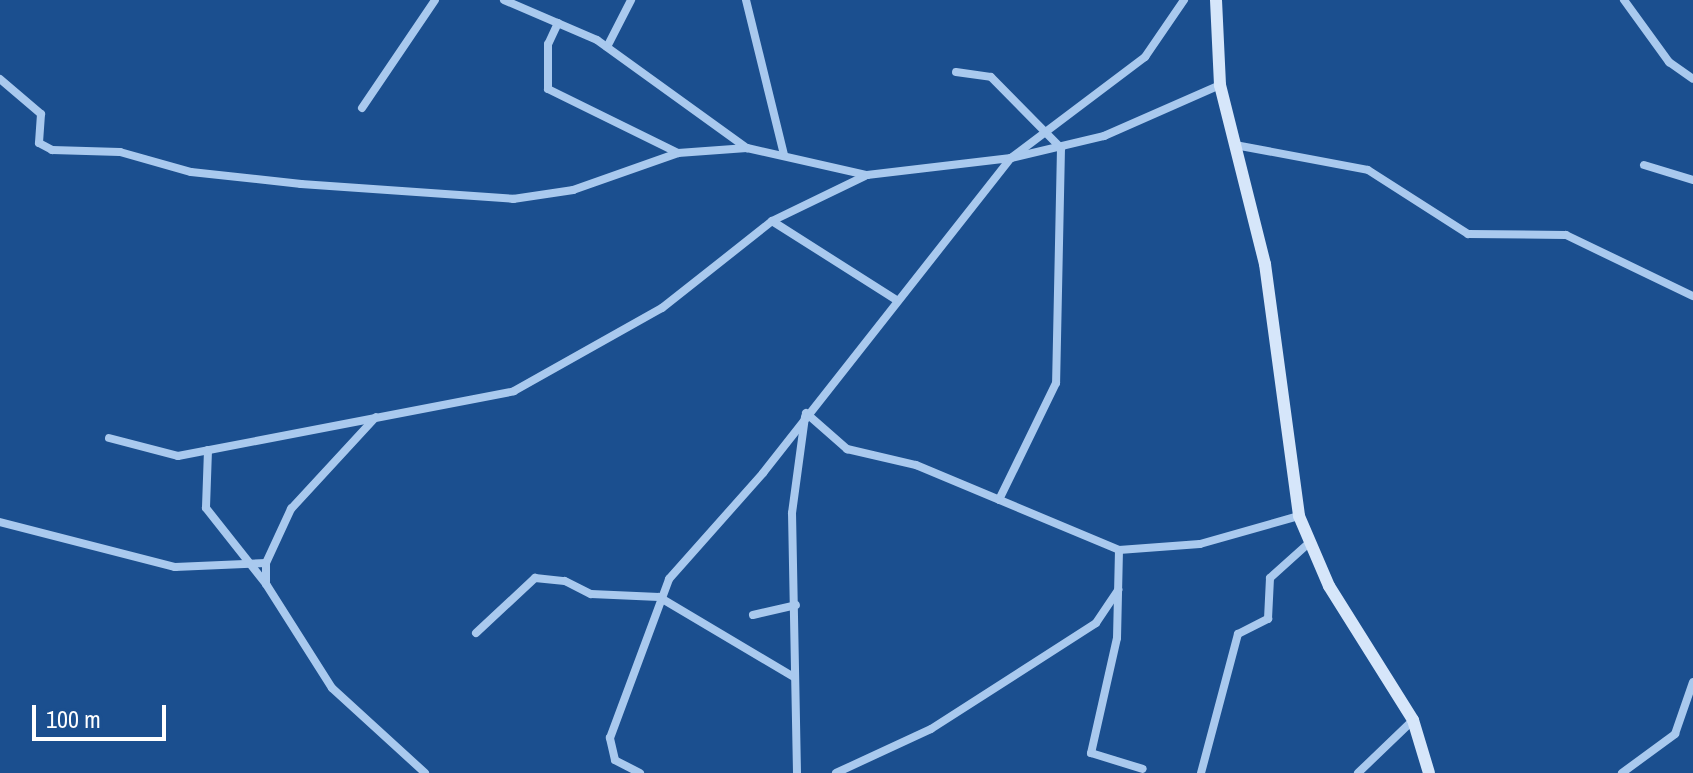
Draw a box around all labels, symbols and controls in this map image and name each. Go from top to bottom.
scale bar [36,689,170,739]
text: 100 m [46,703,101,735]

